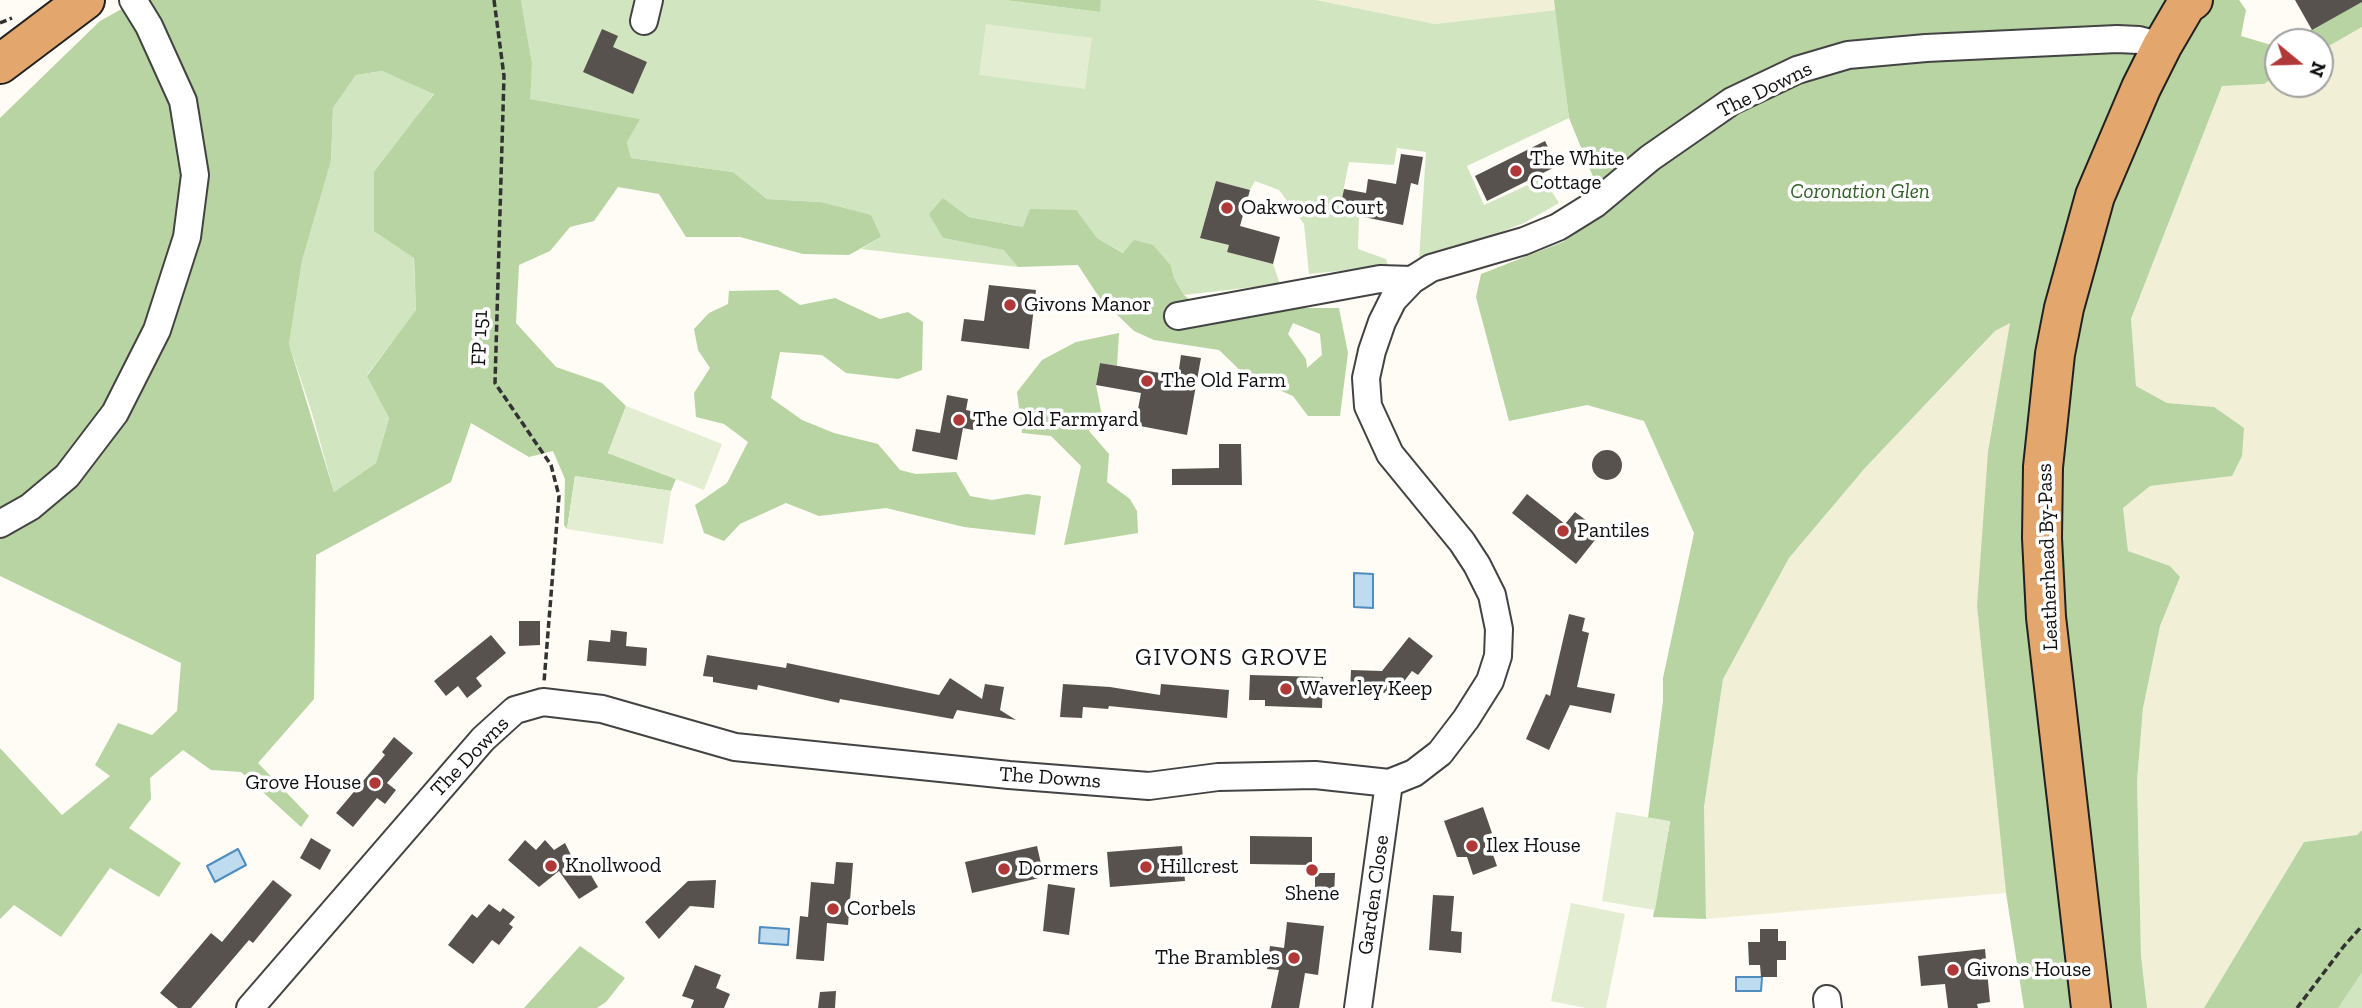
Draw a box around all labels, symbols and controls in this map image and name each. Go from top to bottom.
north arrow [2264,28,2334,98]
street label: The Downs [1714,56,1816,124]
text: N [2304,59,2331,80]
place label: The White Cottage [1530,146,1624,196]
marker: The White Cottage [1508,163,1524,179]
park label: Coronation Glen [1790,179,1930,205]
place label: Oakwood Court [1241,195,1384,221]
marker: Oakwood Court [1219,200,1235,216]
place label: Givons Manor [1024,292,1151,318]
marker: Givons Manor [1002,297,1018,313]
street label: FP 151 [466,310,494,366]
place label: The Old Farm [1161,368,1286,394]
marker: The Old Farm [1139,373,1155,389]
place label: The Old Farmyard [973,407,1139,433]
marker: The Old Farmyard [951,412,967,428]
street label: Leatherhead By-Pass [2032,463,2064,651]
place label: Pantiles [1577,518,1649,544]
marker: Pantiles [1555,523,1571,539]
district label: GIVONS GROVE [1136,644,1328,672]
place label: Waverley Keep [1300,676,1432,702]
marker: Waverley Keep [1278,681,1294,697]
street label: The Downs [425,712,515,802]
street label: The Downs [998,762,1102,794]
place label: Grove House [245,770,361,796]
marker: Grove House [367,775,383,791]
place label: Ilex House [1486,833,1581,859]
street label: Garden Close [1353,834,1395,956]
marker: Ilex House [1464,838,1480,854]
place label: Knollwood [565,853,661,879]
place label: Hillcrest [1160,854,1238,880]
place label: Dormers [1018,856,1098,882]
marker: Knollwood [543,858,559,874]
marker: Hillcrest [1138,859,1154,875]
marker: Dormers [996,861,1012,877]
marker: Shene [1304,862,1320,878]
place label: Shene [1285,881,1339,907]
place label: Corbels [847,896,916,922]
marker: Corbels [825,901,841,917]
place label: The Brambles [1155,945,1280,971]
marker: The Brambles [1286,950,1302,966]
place label: Givons House [1967,957,2091,983]
marker: Givons House [1945,962,1961,978]

